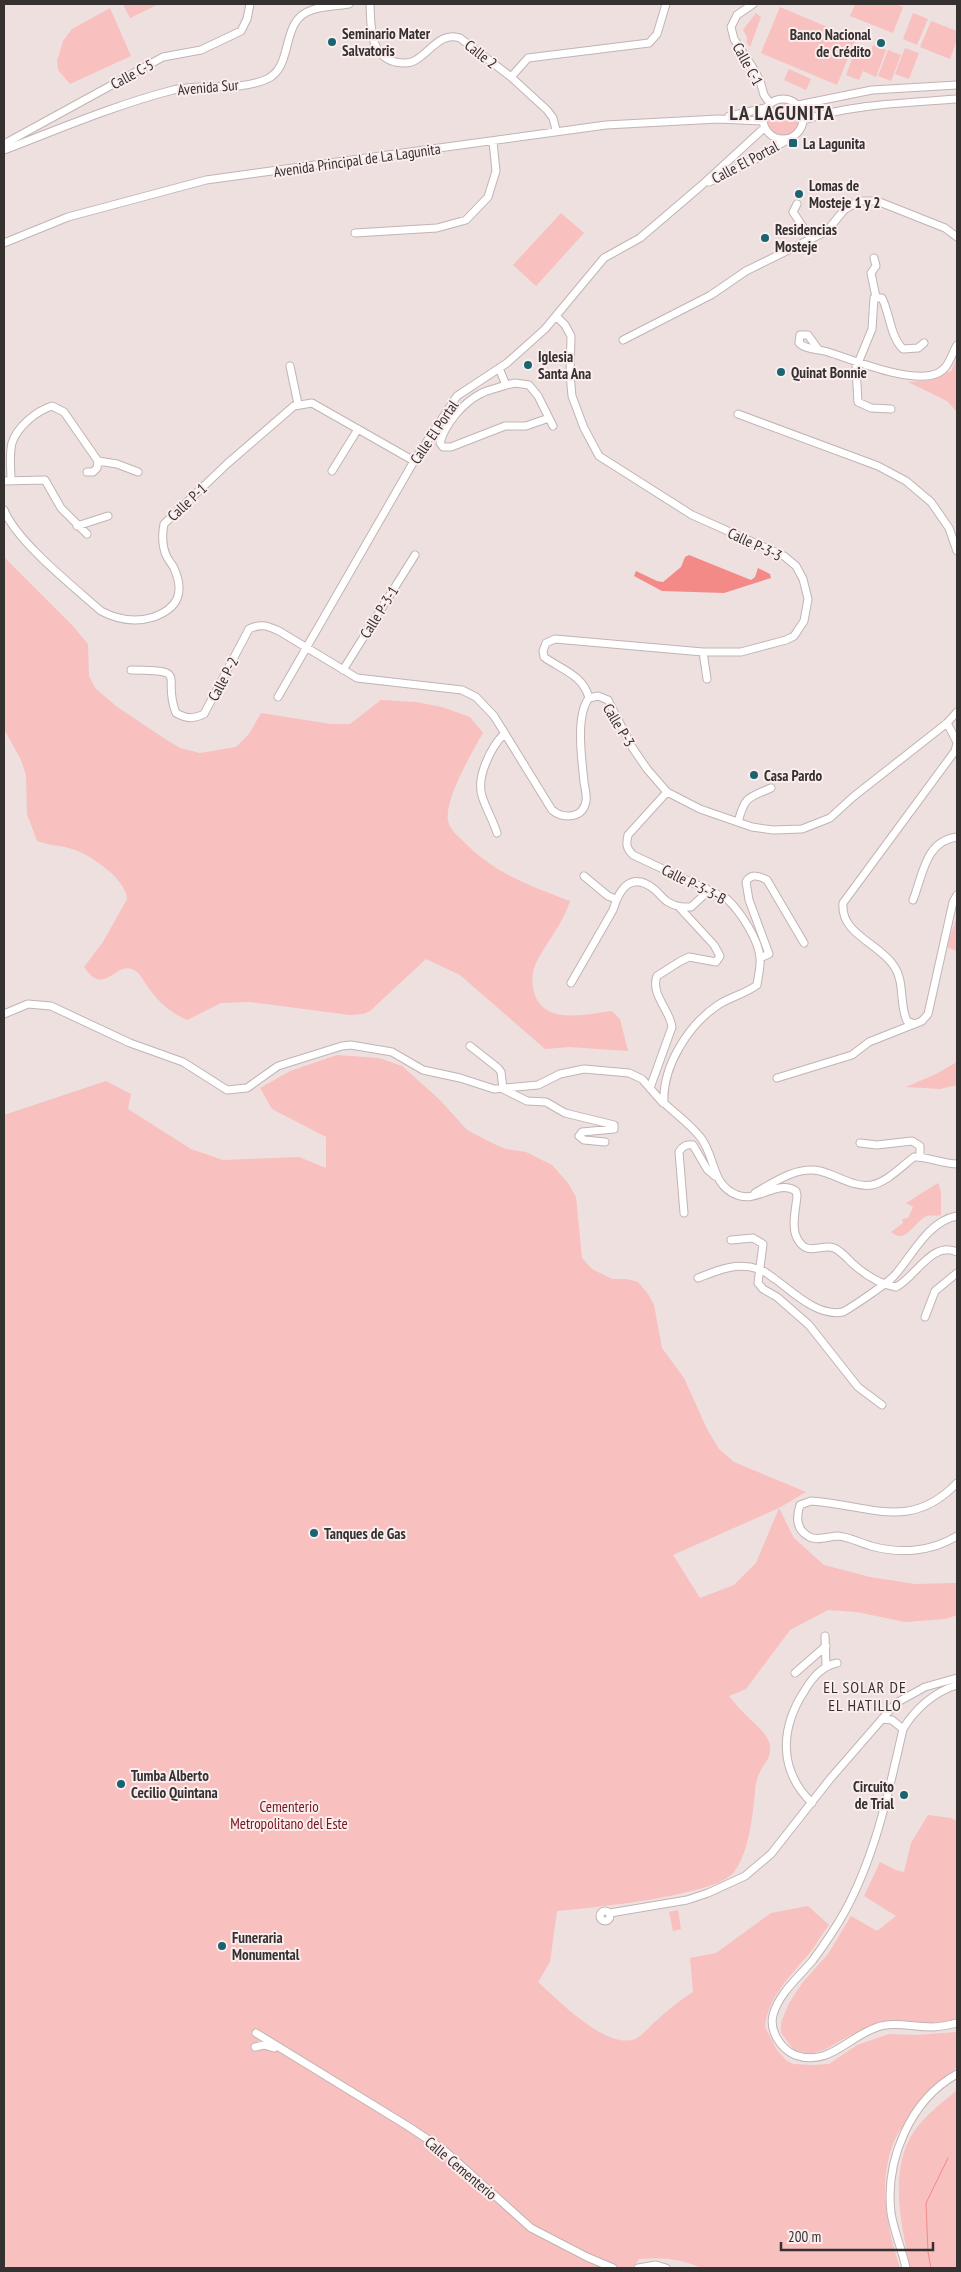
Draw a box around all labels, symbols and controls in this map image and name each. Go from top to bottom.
place label: Seminario Mater Salvatoris [342,24,431,60]
place label: Banco Nacional de Crédito [790,25,871,61]
street label: Calle 2 [461,35,501,73]
marker: Seminario Mater Salvatoris [326,36,338,48]
marker: Banco Nacional de Crédito [875,37,887,49]
street label: Calle C-1 [729,39,767,89]
street label: Calle C-5 [107,55,157,93]
street label: Avenida Sur [177,75,240,99]
district label: LA LAGUNITA [729,100,835,126]
place label: La Lagunita [803,134,865,153]
street label: Calle El Portal [708,136,782,188]
marker: La Lagunita [787,137,799,149]
street label: Avenida Principal de La Lagunita [272,139,442,181]
place label: Lomas de Mosteje 1 y 2 [809,176,880,212]
marker: Lomas de Mosteje 1 y 2 [793,188,805,200]
place label: Residencias Mosteje [775,220,837,256]
marker: Residencias Mosteje [759,232,771,244]
place label: Iglesia Santa Ana [538,347,591,383]
marker: Iglesia Santa Ana [522,359,534,371]
place label: Quinat Bonnie [791,363,867,382]
marker: Quinat Bonnie [775,366,787,378]
street label: Calle El Portal [406,396,463,468]
street label: Calle P-1 [163,479,211,525]
street label: Calle P-3-3 [725,523,785,565]
street label: Calle P-3-1 [356,582,402,642]
street label: Calle P-2 [204,654,242,704]
street label: Calle P-3 [599,700,639,750]
place label: Casa Pardo [764,766,823,785]
marker: Casa Pardo [748,769,760,781]
street label: Calle P-3-3-B [659,860,729,908]
place label: Tanques de Gas [324,1524,406,1543]
marker: Tanques de Gas [308,1527,320,1539]
district label: EL SOLAR DE EL HATILLO [823,1677,907,1715]
place label: Tumba Alberto Cecilio Quintana [131,1766,218,1802]
place label: Circuito de Trial [853,1777,894,1813]
marker: Tumba Alberto Cecilio Quintana [115,1778,127,1790]
marker: Circuito de Trial [898,1789,910,1801]
park label: Cementerio Metropolitano del Este [230,1797,348,1833]
place label: Funeraria Monumental [232,1928,300,1964]
marker: Funeraria Monumental [216,1940,228,1952]
street label: Calle Cementerio [421,2132,501,2204]
scale bar [781,2220,934,2252]
text: 200 m [788,2227,821,2246]

